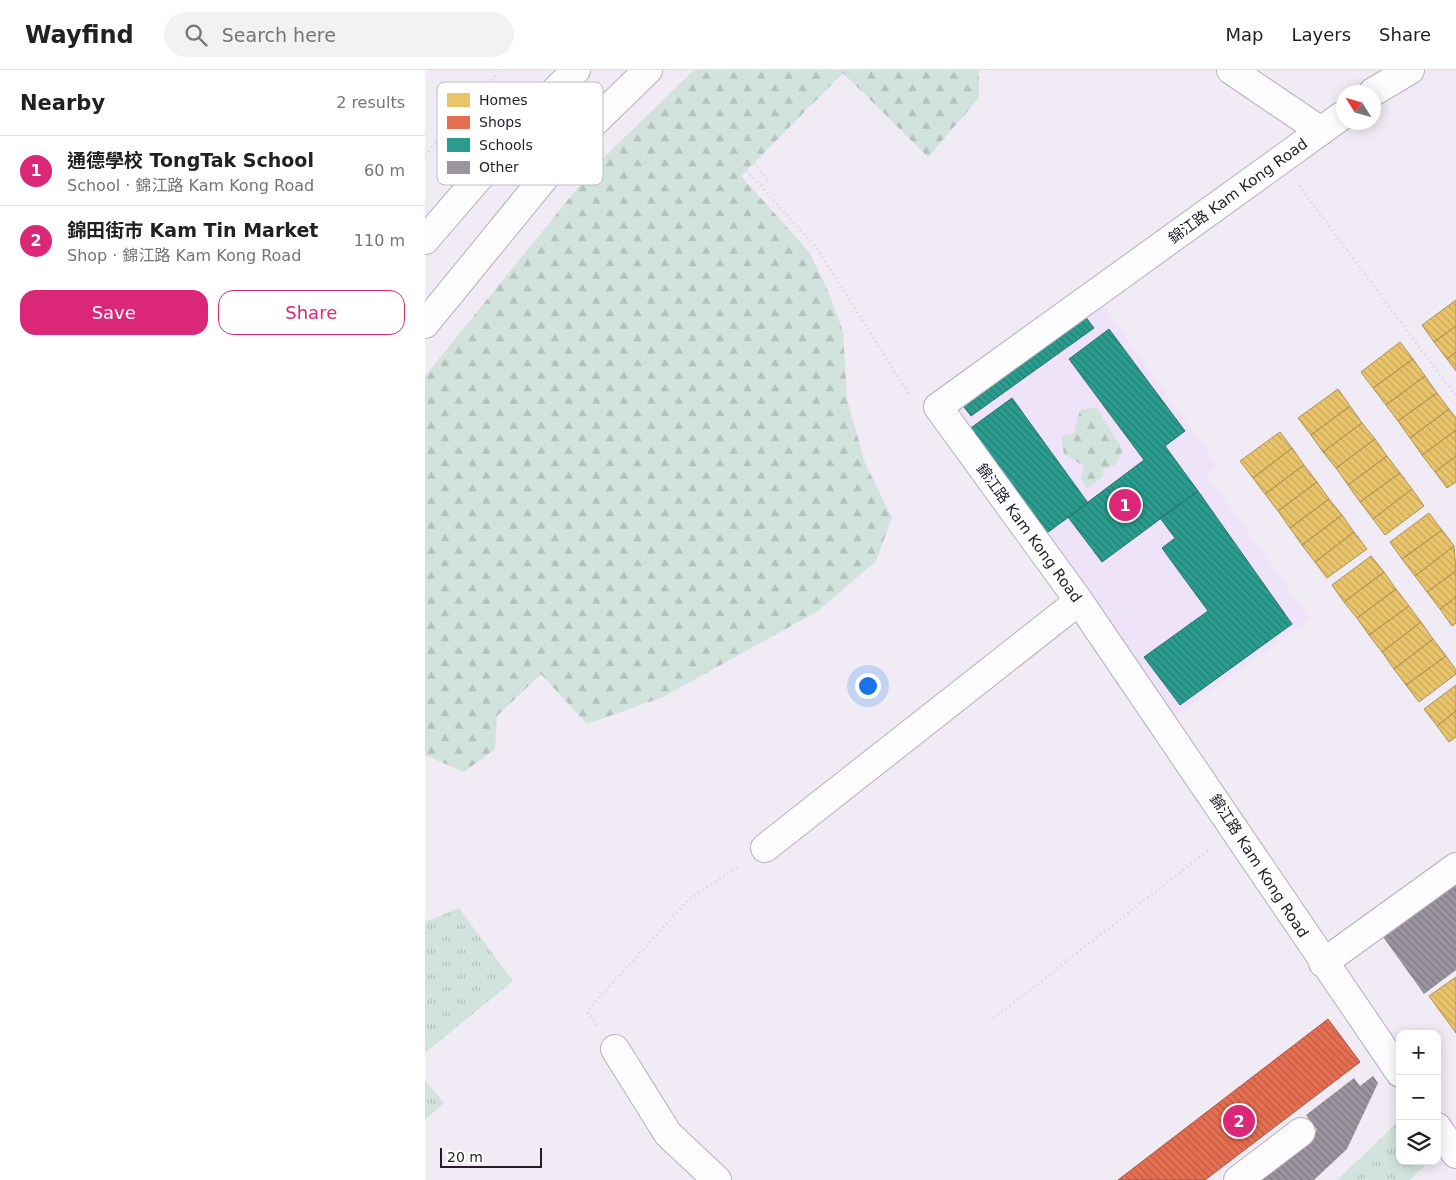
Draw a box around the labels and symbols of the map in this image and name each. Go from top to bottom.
legend [437,82,603,185]
north arrow [1336,85,1381,130]
text: Homes [479,92,528,108]
text: Shops [479,114,522,130]
street label: 錦江路 Kam Kong Road [1165,134,1311,248]
text: Schools [479,137,533,153]
text: Other [479,159,519,175]
street label: 錦江路 Kam Kong Road [972,460,1086,606]
pin: 1 [1109,486,1141,524]
your location [855,673,881,699]
street label: 錦江路 Kam Kong Road [1206,791,1312,941]
pin: 2 [1223,1102,1255,1140]
scale bar [440,1145,543,1168]

